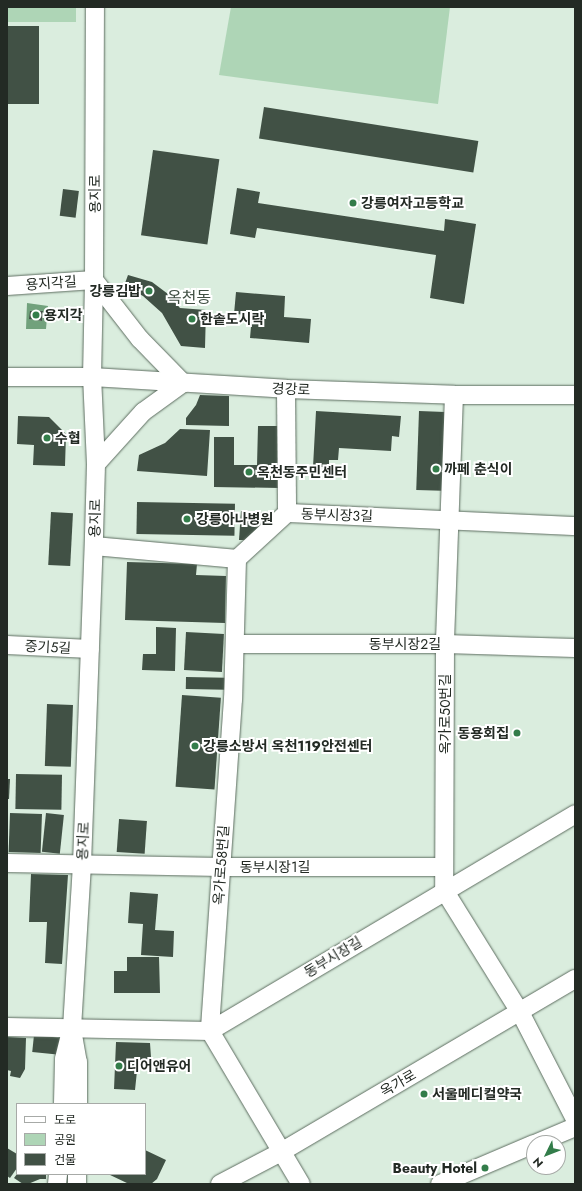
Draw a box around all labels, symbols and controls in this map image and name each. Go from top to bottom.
street label: 용지로 [87,175,103,213]
place label: 강릉여자고등학교 [361,195,464,211]
marker: 강릉여자고등학교 [348,198,358,208]
street label: 용지각길 [25,273,77,293]
place label: 강릉김밥 [89,283,141,299]
marker: 강릉김밥 [144,286,154,296]
district label: 옥천동 [167,288,211,308]
place label: 용지각 [44,307,83,323]
marker: 용지각 [31,310,41,320]
place label: 한솥도시락 [200,311,264,327]
marker: 한솥도시락 [187,314,197,324]
street label: 경강로 [271,380,311,398]
place label: 수협 [55,430,81,446]
marker: 수협 [42,433,52,443]
place label: 까페 춘식이 [444,461,513,477]
place label: 옥천동주민센터 [257,464,347,480]
marker: 까페 춘식이 [431,464,441,474]
marker: 옥천동주민센터 [244,467,254,477]
street label: 용지로 [86,499,104,537]
street label: 동부시장3길 [301,505,373,525]
place label: 강릉아나병원 [196,511,273,527]
marker: 강릉아나병원 [181,513,193,525]
street label: 동부시장2길 [369,636,441,652]
street label: 중기5길 [24,637,72,657]
street label: 옥가로50번길 [437,674,453,754]
place label: 동용회집 [457,725,509,741]
marker: 동용회집 [512,728,522,738]
place label: 강릉소방서 옥천119안전센터 [203,738,372,754]
marker: 강릉소방서 옥천119안전센터 [190,741,200,751]
street label: 용지로 [74,821,92,861]
street label: 옥가로58번길 [210,825,232,905]
street label: 동부시장1길 [240,859,310,875]
street label: 동부시장길 [301,933,365,981]
place label: 디어앤유어 [127,1058,191,1074]
marker: 디어앤유어 [114,1061,124,1071]
street label: 옥가로 [377,1066,419,1100]
place label: 서울메디컬약국 [432,1086,522,1102]
marker: 서울메디컬약국 [419,1089,429,1099]
legend [16,1103,146,1175]
text: 도로 [54,1111,76,1129]
text: 공원 [54,1131,76,1149]
north arrow [526,1135,566,1175]
text: 건물 [54,1151,76,1169]
text: N [529,1154,547,1171]
place label: Beauty Hotel [393,1160,477,1176]
marker: Beauty Hotel [480,1163,490,1173]

